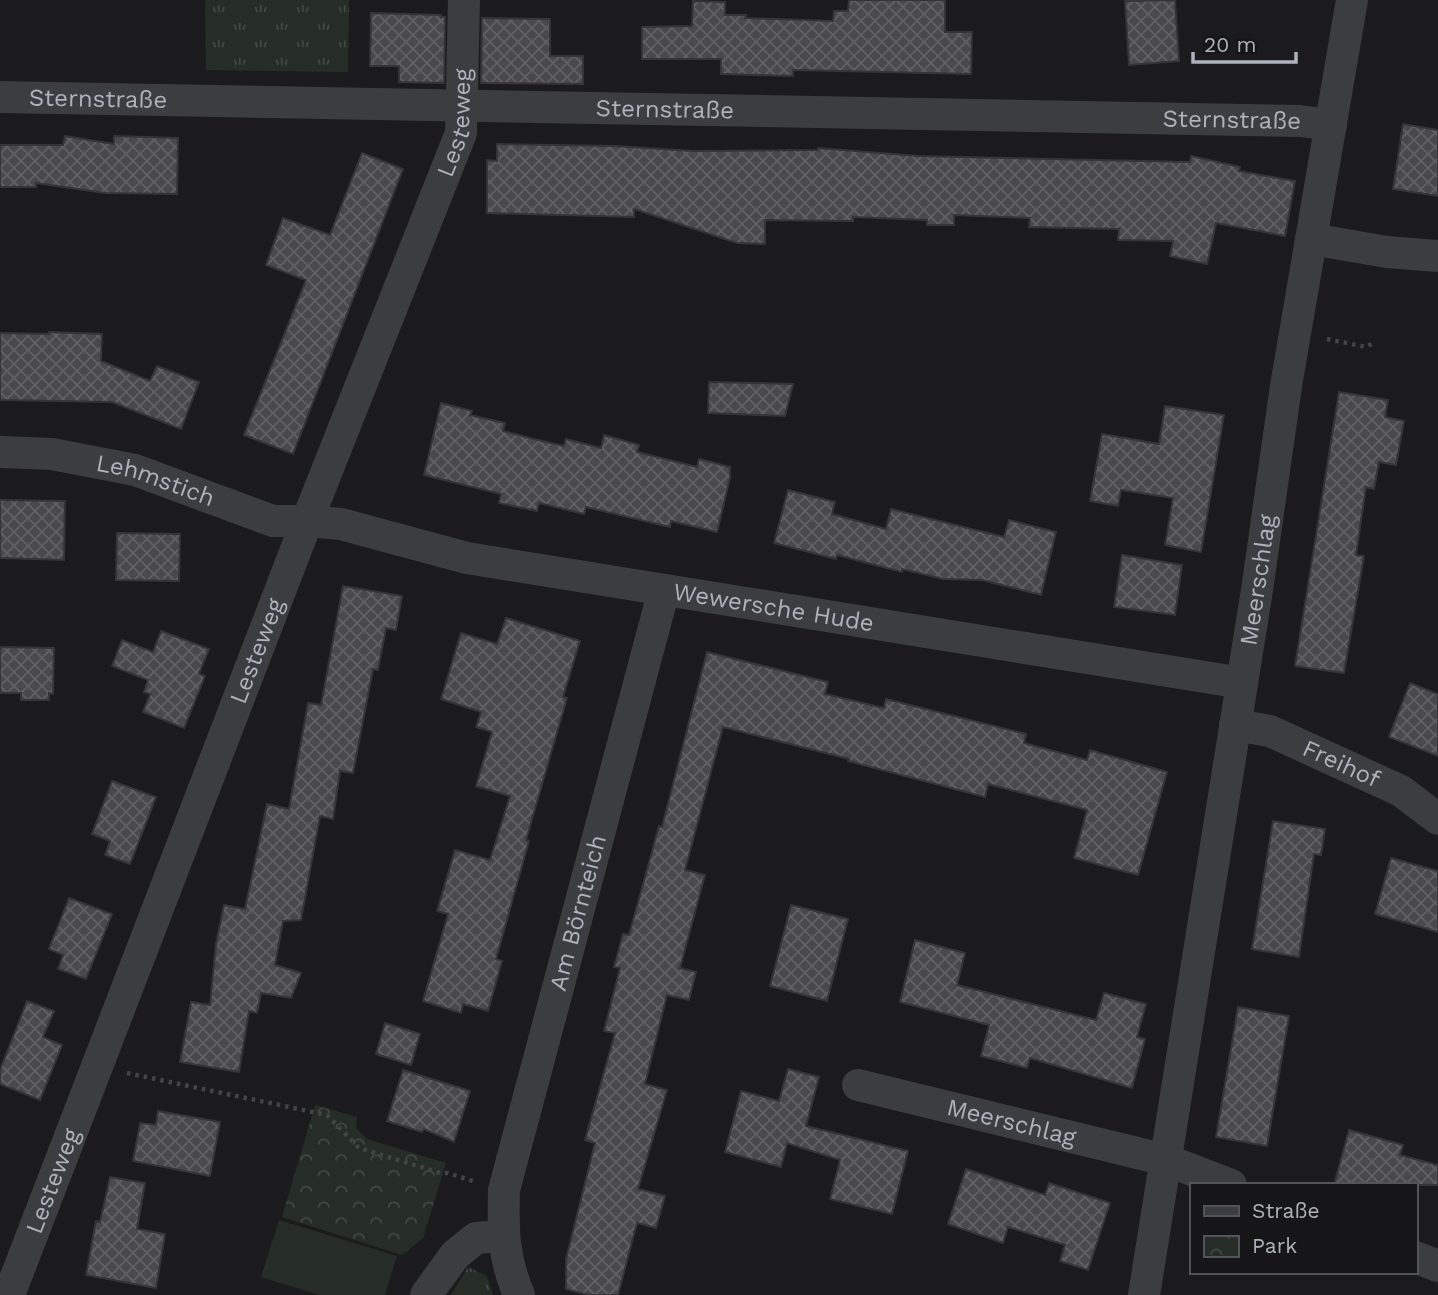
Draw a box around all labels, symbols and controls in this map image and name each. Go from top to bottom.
scale bar [1193,21,1296,65]
text: 20 m [1204,32,1256,57]
street label: Lesteweg [431,68,476,181]
street label: Sternstraße [29,84,167,114]
street label: Sternstraße [595,94,734,125]
street label: Sternstraße [1162,104,1301,135]
street label: Lehmstich [94,449,219,512]
street label: Meerschlag [1234,513,1282,648]
street label: Wewersche Hude [671,577,876,637]
street label: Lesteweg [224,594,290,708]
street label: Freihof [1298,734,1385,794]
street label: Am Börnteich [544,832,612,994]
street label: Meerschlag [944,1093,1079,1152]
street label: Lesteweg [20,1124,86,1238]
legend [1190,1183,1417,1274]
text: Straße [1252,1198,1320,1223]
text: Park [1252,1233,1297,1258]

